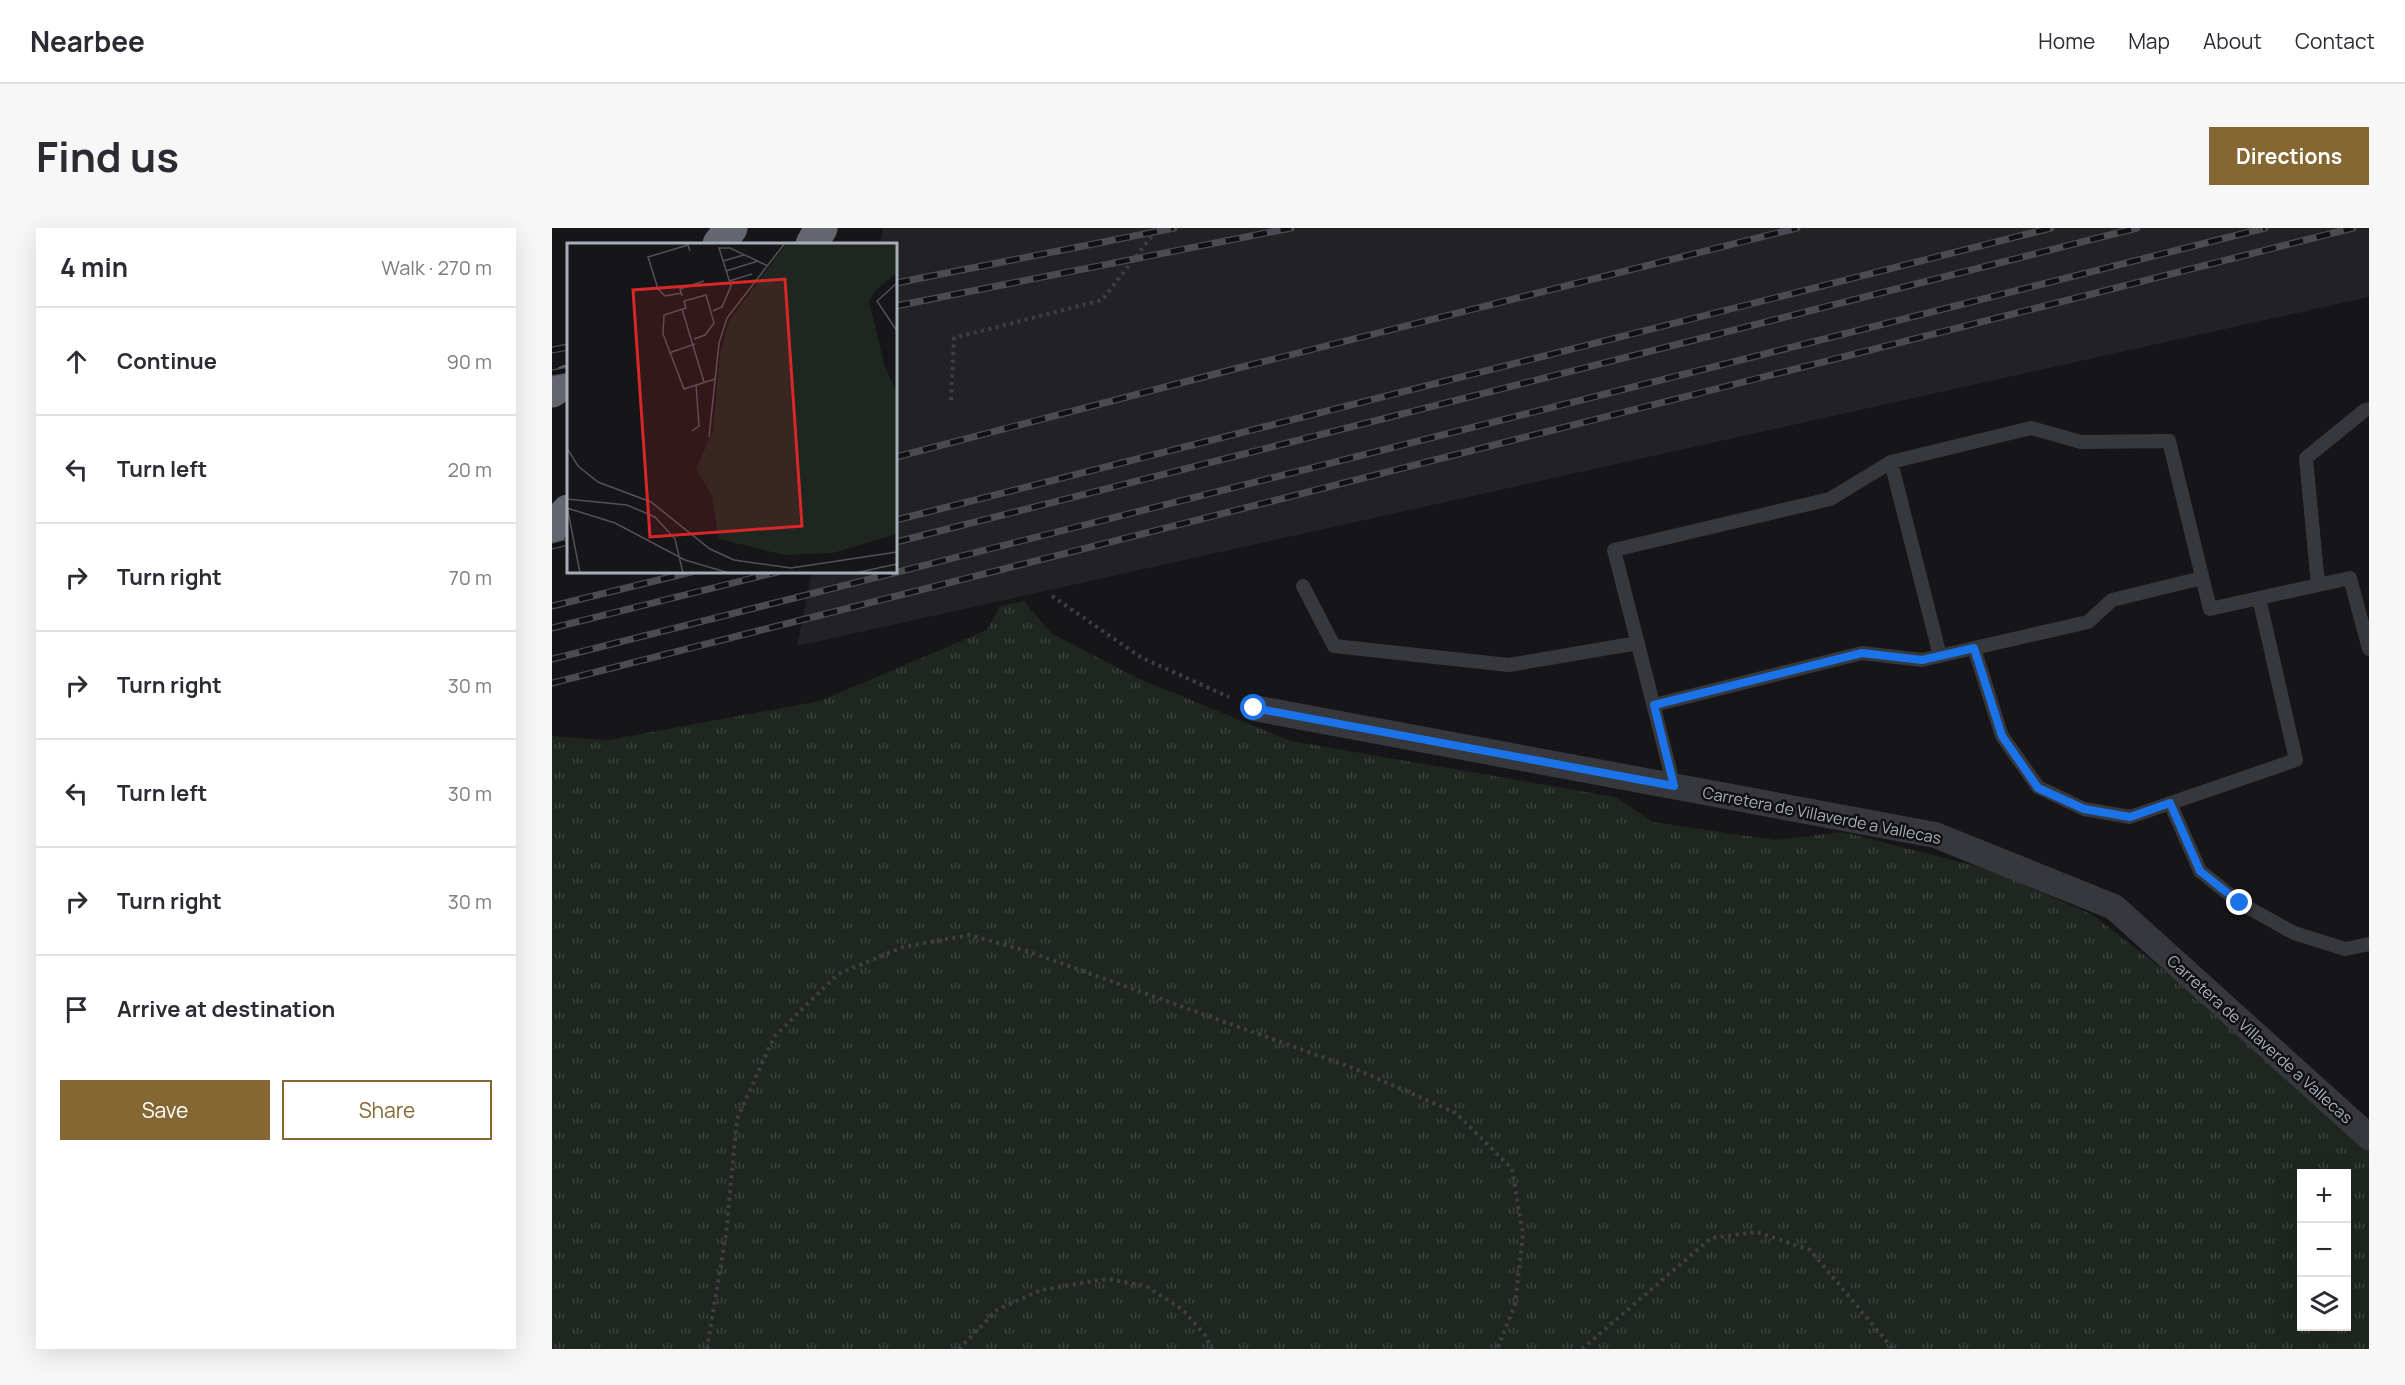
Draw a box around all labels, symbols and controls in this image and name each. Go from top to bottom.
text: Nearbee [30,22,145,60]
text: Home [2038,27,2095,55]
text: Map [2128,27,2170,55]
text: About [2203,27,2262,55]
text: Contact [2295,27,2375,55]
text: Find us [36,127,179,185]
button: Directions [2209,127,2369,185]
inset map [567,243,897,573]
text: 4 min [60,249,128,285]
text: Walk · 270 m [381,254,492,281]
icon: ahead [60,345,93,378]
text: Continue [117,346,217,376]
text: 90 m [446,348,492,375]
icon: left [60,453,93,486]
text: Turn left [117,454,207,484]
text: 20 m [447,456,492,483]
icon: right [60,561,93,594]
text: Turn right [117,562,222,592]
text: 70 m [449,564,492,591]
icon: right [60,669,93,702]
text: Turn right [117,670,222,700]
text: 30 m [448,672,492,699]
route start [1240,694,1266,720]
icon: left [60,777,93,810]
text: Turn left [117,778,207,808]
text: 30 m [448,780,492,807]
street label: Carretera de Villaverde a Vallecas [1701,781,1943,849]
icon: right [60,885,93,918]
text: Turn right [117,886,222,916]
text: 30 m [448,888,492,915]
route end [2226,889,2252,915]
street label: Carretera de Villaverde a Vallecas [2162,950,2358,1128]
icon: arrive [60,993,93,1026]
text: Arrive at destination [117,994,335,1024]
button: Save [60,1080,270,1140]
button: Share [282,1080,492,1140]
map controls [2297,1169,2351,1331]
button: + [2297,1169,2351,1223]
button: − [2297,1223,2351,1277]
button: layers [2297,1277,2351,1331]

